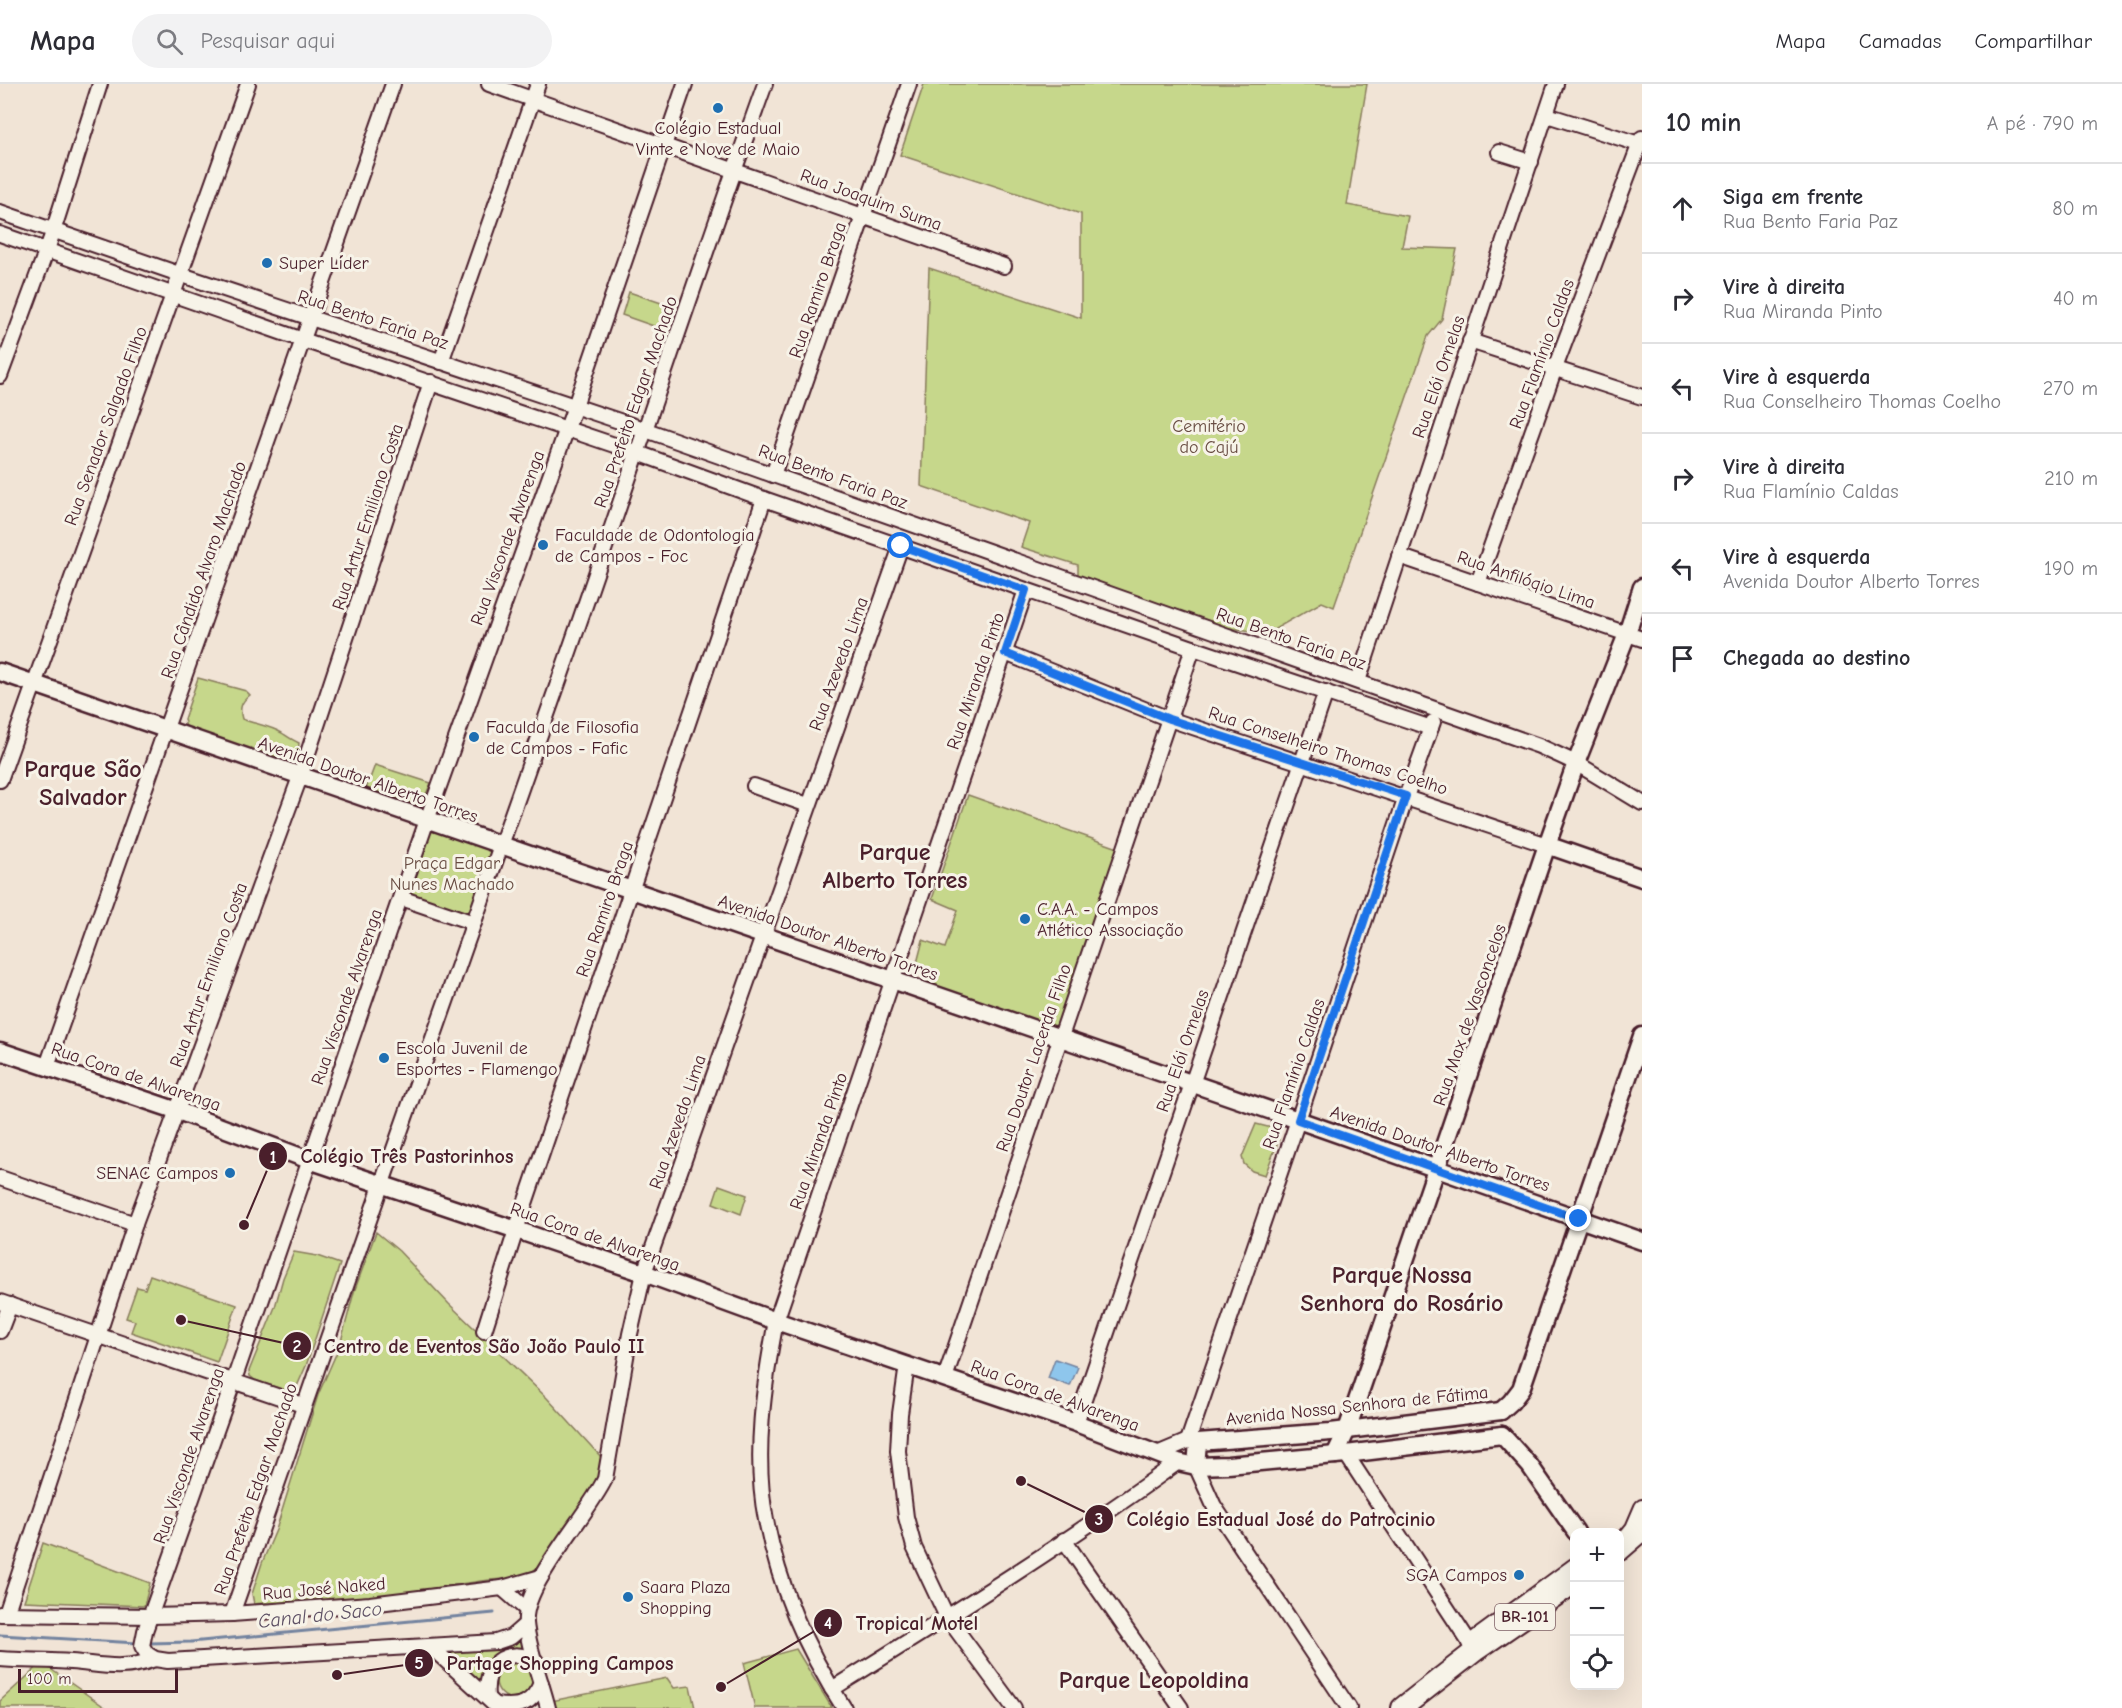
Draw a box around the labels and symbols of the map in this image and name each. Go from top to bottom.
marker: Colégio Estadual Vinte e Nove de Maio [711,101,725,115]
place label: Colégio Estadual Vinte e Nove de Maio [636,118,800,160]
street label: Rua Joaquim Suma [797,165,945,235]
street label: Rua Ramiro Braga [785,219,851,361]
place label: Super Líder [279,253,370,274]
marker: Super Líder [260,256,274,270]
street label: Rua Flamínio Caldas [1505,276,1579,432]
street label: Rua Bento Faria Paz [295,286,451,354]
street label: Rua Prefeito Edgar Machado [590,293,682,511]
street label: Rua Elói Ornelas [1408,313,1470,441]
street label: Rua Senador Salgado Filho [60,324,152,528]
park label: Cemitério do Cajú [1172,416,1246,458]
street label: Rua Artur Emiliano Costa [328,421,408,613]
street label: Rua Bento Faria Paz [756,440,911,514]
street label: Rua Visconde Alvarenga [467,448,549,628]
street label: Rua Cândido Alvaro Machado [157,459,251,681]
place label: Faculdade de Odontologia de Campos - Foc [555,525,755,567]
route start [887,532,913,558]
marker: Faculdade de Odontologia de Campos - Foc [536,538,550,552]
street label: Rua Anfilóqio Lima [1454,547,1598,613]
street label: Rua Azevedo Lima [805,594,873,734]
street label: Rua Bento Faria Paz [1213,603,1369,675]
street label: Rua Miranda Pinto [943,610,1009,752]
street label: Rua Conselheiro Thomas Coelho [1206,702,1450,800]
place label: Faculda de Filosofia de Campos - Fafic [486,717,639,759]
marker: Faculda de Filosofia de Campos - Fafic [467,730,481,744]
street label: Avenida Doutor Alberto Torres [255,732,481,828]
district label: Parque São Salvador [24,755,142,811]
street label: Rua Ramiro Braga [572,838,638,980]
district label: Parque Alberto Torres [823,838,967,894]
park label: Praça Edgar Nunes Machado [390,853,514,895]
street label: Rua Artur Emiliano Costa [166,880,252,1070]
street label: Avenida Doutor Alberto Torres [715,890,941,986]
place label: C.A.A. - Campos Atlético Associação [1037,899,1183,941]
street label: Rua Visconde Alvarenga [307,906,387,1088]
marker: C.A.A. - Campos Atlético Associação [1018,912,1032,926]
street label: Rua Max de Vasconcelos [1429,921,1511,1109]
street label: Rua Doutor Lacerda Filho [992,961,1076,1155]
street label: Rua Elói Ornelas [1152,987,1214,1115]
street label: Rua Flamínio Caldas [1258,996,1330,1152]
street label: Rua Cora de Alvarenga [48,1038,224,1116]
place label: Escola Juvenil de Esportes - Flamengo [396,1038,558,1080]
marker: Escola Juvenil de Esportes - Flamengo [377,1051,391,1065]
street label: Rua Azevedo Lima [645,1052,711,1192]
street label: Rua Miranda Pinto [786,1070,852,1212]
street label: Avenida Doutor Alberto Torres [1327,1101,1553,1197]
callout: Colégio Três Pastorinhos [258,1137,525,1175]
text: Colégio Três Pastorinhos [301,1145,513,1168]
text: 1 [269,1147,277,1168]
place label: SENAC Campos [96,1163,218,1184]
marker: SENAC Campos [223,1166,237,1180]
street label: Rua Cora de Alvarenga [507,1198,683,1276]
route end [1565,1205,1591,1231]
district label: Parque Nossa Senhora do Rosário [1301,1261,1503,1317]
callout: Centro de Eventos São João Paulo II [282,1327,656,1365]
text: Centro de Eventos São João Paulo II [324,1335,644,1358]
text: 2 [293,1336,302,1357]
street label: Rua Cora de Alvarenga [968,1356,1142,1436]
street label: Rua Visconde Alvarenga [149,1365,229,1547]
street label: Rua Prefeito Edgar Machado [210,1380,302,1598]
street label: Avenida Nossa Senhora de Fátima [1225,1382,1489,1430]
callout: Colégio Estadual José do Patrocinio [1084,1500,1447,1538]
text: Colégio Estadual José do Patrocinio [1127,1508,1435,1531]
text: 3 [1095,1509,1103,1530]
place label: SGA Campos [1406,1565,1507,1586]
marker: SGA Campos [1512,1568,1526,1582]
street label: Rua José Naked [262,1573,386,1605]
place label: Saara Plaza Shopping [640,1577,731,1619]
marker: Saara Plaza Shopping [621,1590,635,1604]
water label: Canal do Saco [257,1597,383,1633]
callout: Tropical Motel [813,1604,990,1642]
road number: BR-101 [1495,1604,1555,1630]
text: Tropical Motel [856,1612,978,1635]
text: 4 [824,1613,832,1634]
callout: Partage Shopping Campos [404,1644,685,1682]
text: Partage Shopping Campos [446,1652,674,1675]
text: 5 [414,1653,424,1674]
scale bar [18,1666,178,1694]
district label: Parque Leopoldina [1059,1666,1249,1694]

